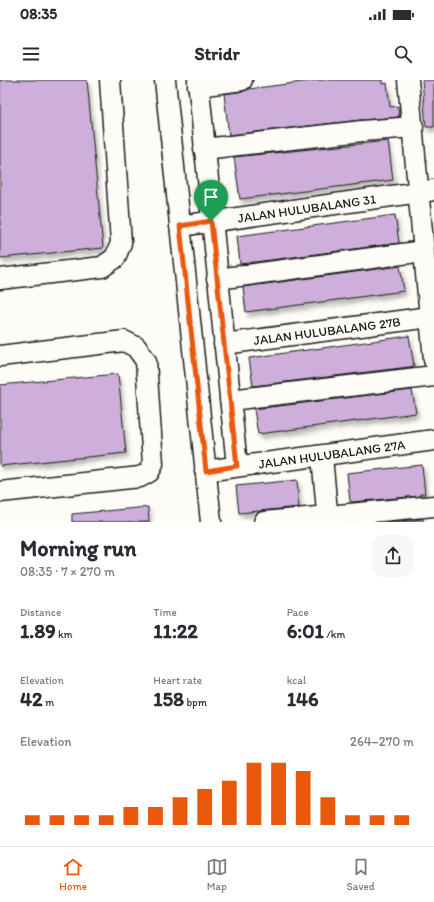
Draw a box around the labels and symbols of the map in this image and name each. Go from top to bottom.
pin [194,180,228,221]
street label: JALAN HULUBALANG 31 [237,191,377,226]
street label: JALAN HULUBALANG 27B [253,314,402,348]
street label: JALAN HULUBALANG 27A [258,437,407,472]

